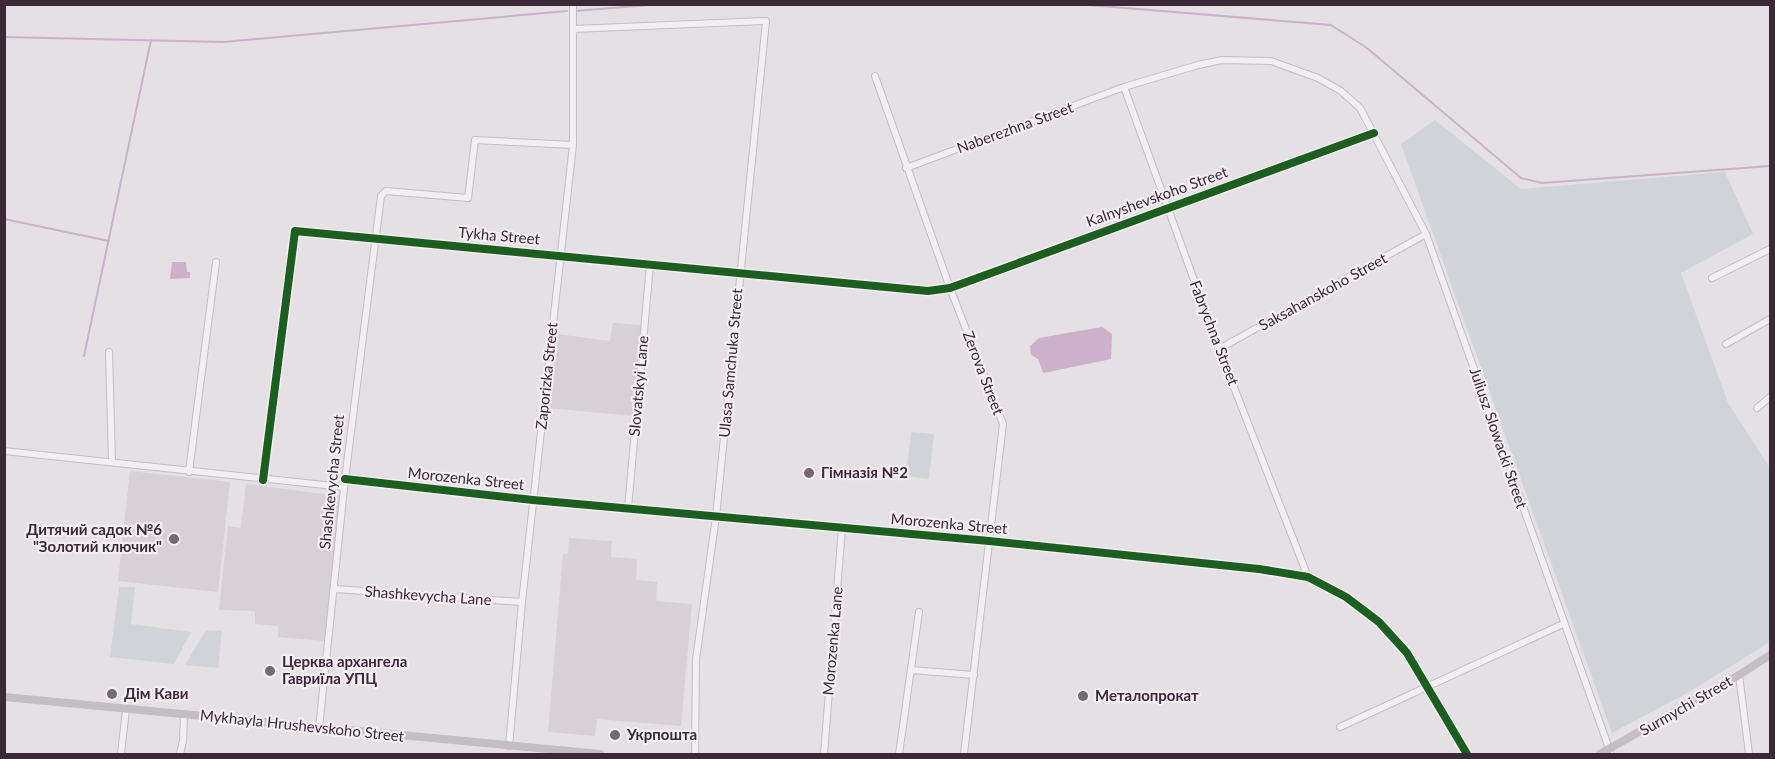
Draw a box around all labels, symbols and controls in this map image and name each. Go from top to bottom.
street label: Naberezhna Street [954,97,1076,156]
street label: Kalnyshevskoho Street [1083,162,1230,230]
street label: Tykha Street [457,222,541,248]
street label: Saksahanskoho Street [1255,248,1390,334]
street label: Fabrychna Street [1187,278,1243,388]
street label: Ulasa Samchuka Street [715,287,746,438]
street label: Zaporizka Street [531,321,561,430]
street label: Zerova Street [960,328,1008,418]
street label: Slovatskyi Lane [625,335,651,437]
street label: Juliusz Slowacki Street [1466,365,1532,511]
street label: Shashkevycha Street [315,413,347,550]
street label: Morozenka Street [407,463,526,493]
place label: Гімназія №2 [821,463,908,481]
marker: Гімназія №2 [802,466,816,480]
street label: Morozenka Street [890,509,1009,537]
place label: Дитячий садок №6 "Золотий ключик" [26,520,162,555]
marker: Дитячий садок №6 "Золотий ключик" [167,532,181,546]
street label: Shashkevycha Lane [364,582,492,608]
street label: Morozenka Lane [818,586,846,696]
place label: Церква архангела Гавриїла УПЦ [282,652,407,687]
marker: Церква архангела Гавриїла УПЦ [263,664,277,678]
street label: Surmychi Street [1636,671,1736,739]
place label: Дім Кави [124,684,188,702]
place label: Металопрокат [1095,686,1199,704]
marker: Дім Кави [105,687,119,701]
marker: Металопрокат [1076,689,1090,703]
street label: Mykhayla Hrushevskoho Street [199,705,406,745]
place label: Укрпошта [626,725,697,743]
marker: Укрпошта [608,728,622,742]

